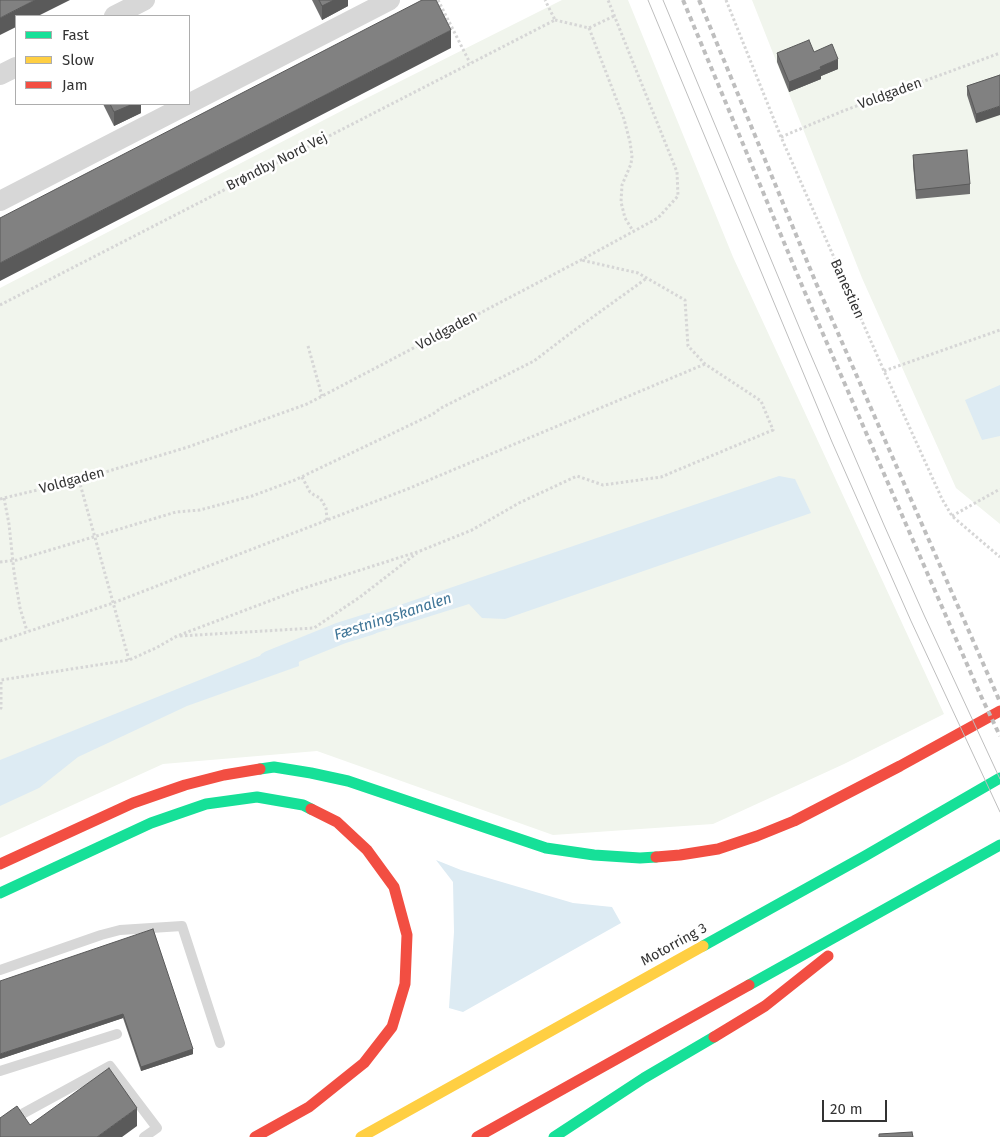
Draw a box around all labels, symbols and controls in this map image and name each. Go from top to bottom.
legend [15,15,190,105]
text: Fast [62,26,89,44]
text: Slow [62,51,94,69]
street label: Voldgaden [856,75,924,113]
text: Jam [62,76,88,94]
street label: Brøndby Nord Vej [224,129,330,195]
street label: Banestien [826,257,868,321]
street label: Voldgaden [414,308,480,354]
street label: Voldgaden [38,464,106,498]
water label: Fæstningskanalen [332,589,454,645]
street label: Motorring 3 [638,920,710,970]
scale bar [825,1090,890,1122]
text: 20 m [830,1100,863,1118]

